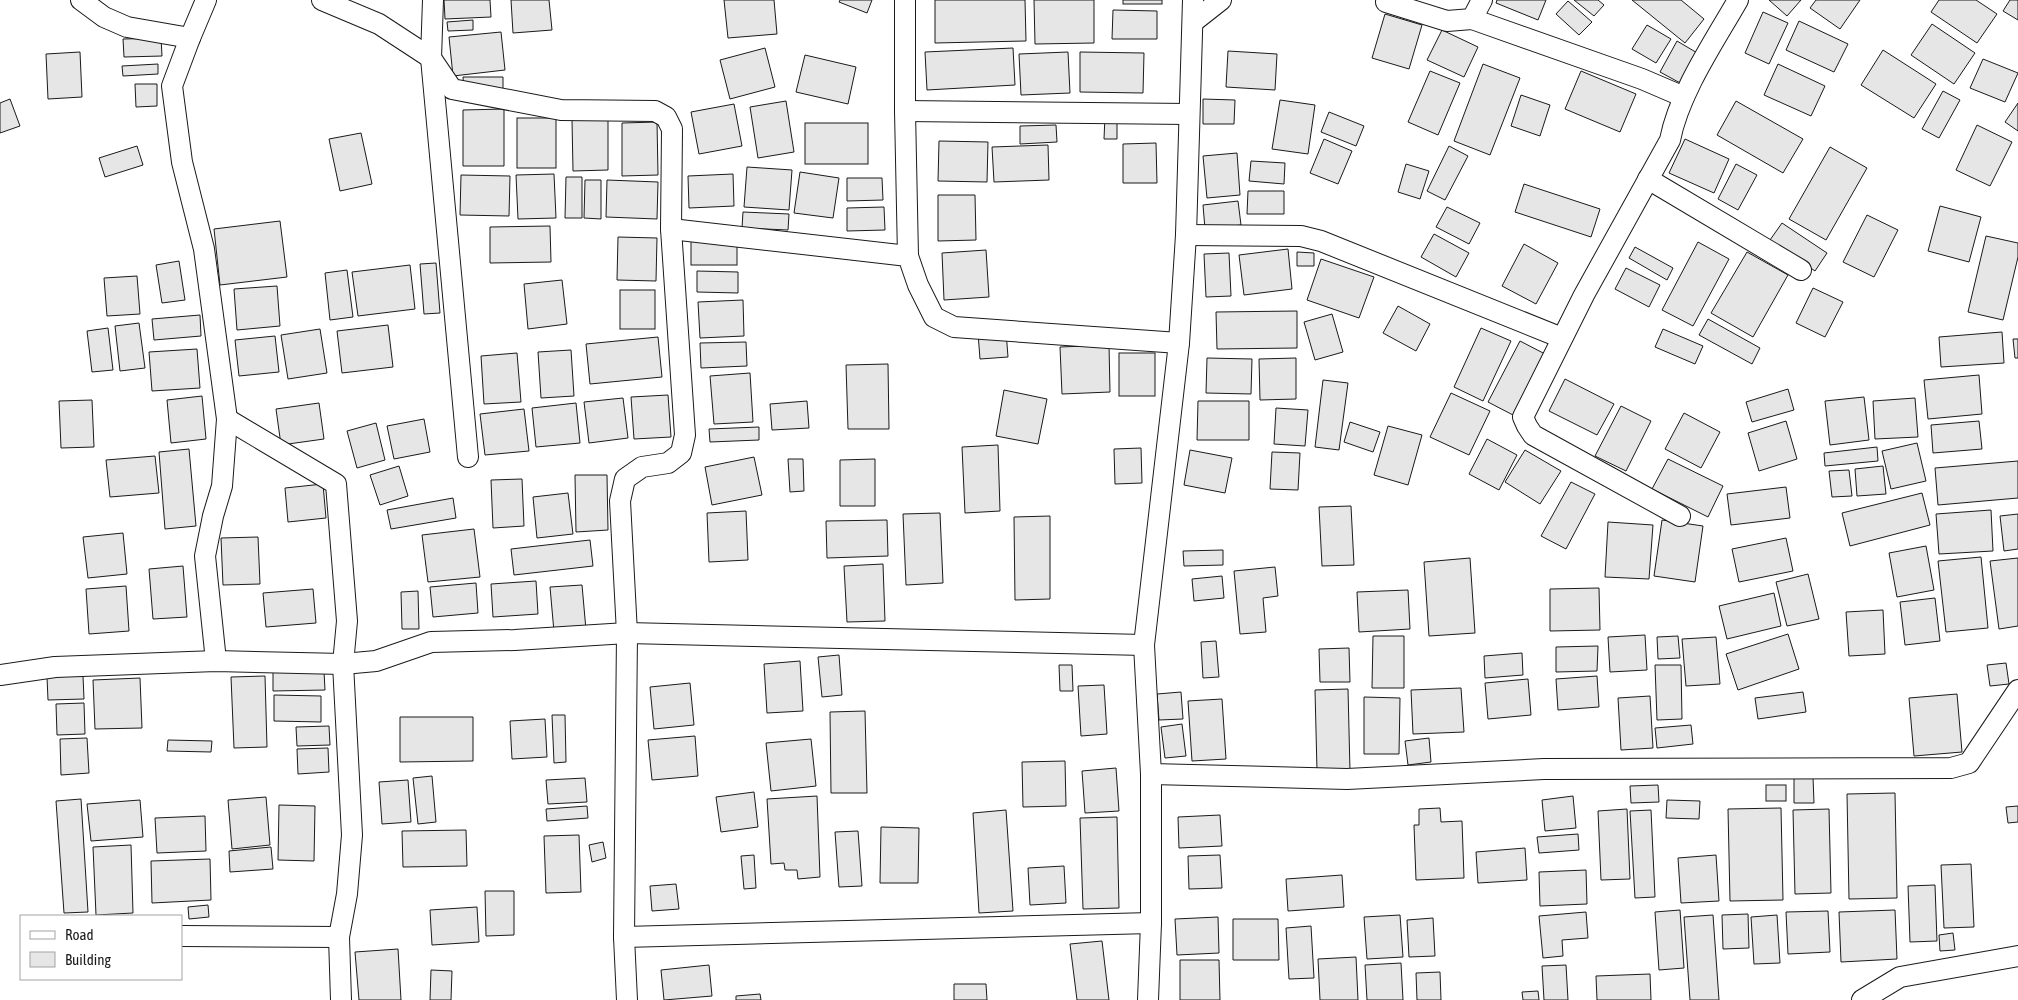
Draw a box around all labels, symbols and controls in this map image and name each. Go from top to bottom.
legend [20,915,182,980]
text: Road [65,926,94,943]
text: Building [65,951,111,968]

